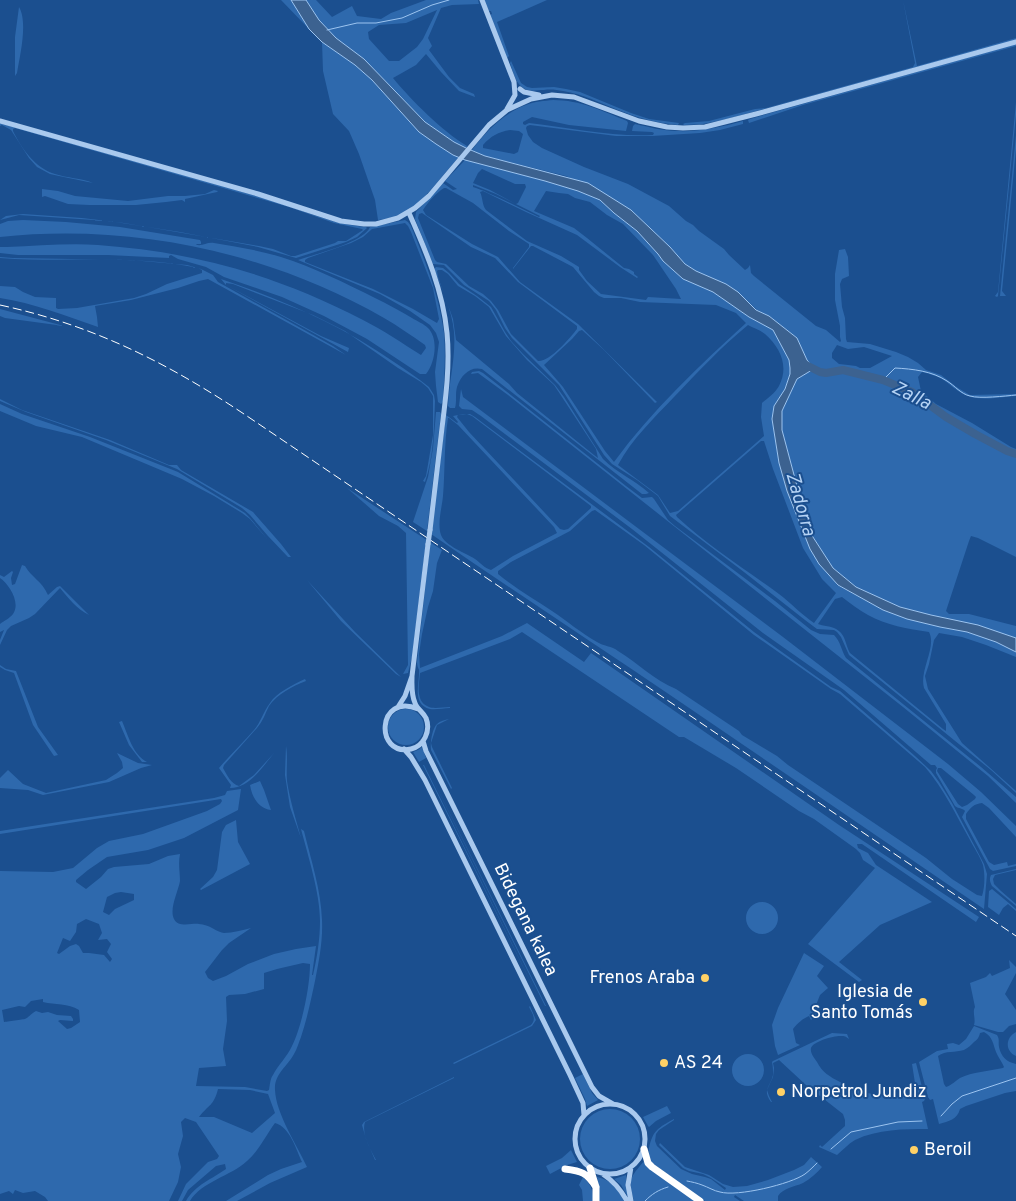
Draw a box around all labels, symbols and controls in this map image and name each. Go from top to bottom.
water label: Zalla [887,376,935,416]
water label: Zadorra [779,469,821,539]
street label: Bidegana kalea [488,860,562,980]
place label: Frenos Araba [589,967,695,990]
marker: Frenos Araba [699,972,711,984]
place label: Iglesia de Santo Tomás [810,981,913,1025]
marker: Iglesia de Santo Tomás [917,996,929,1008]
place label: AS 24 [674,1052,723,1075]
marker: AS 24 [658,1057,670,1069]
place label: Norpetrol Jundiz [791,1081,927,1104]
marker: Norpetrol Jundiz [775,1086,787,1098]
place label: Beroil [924,1139,972,1162]
marker: Beroil [908,1144,920,1156]

